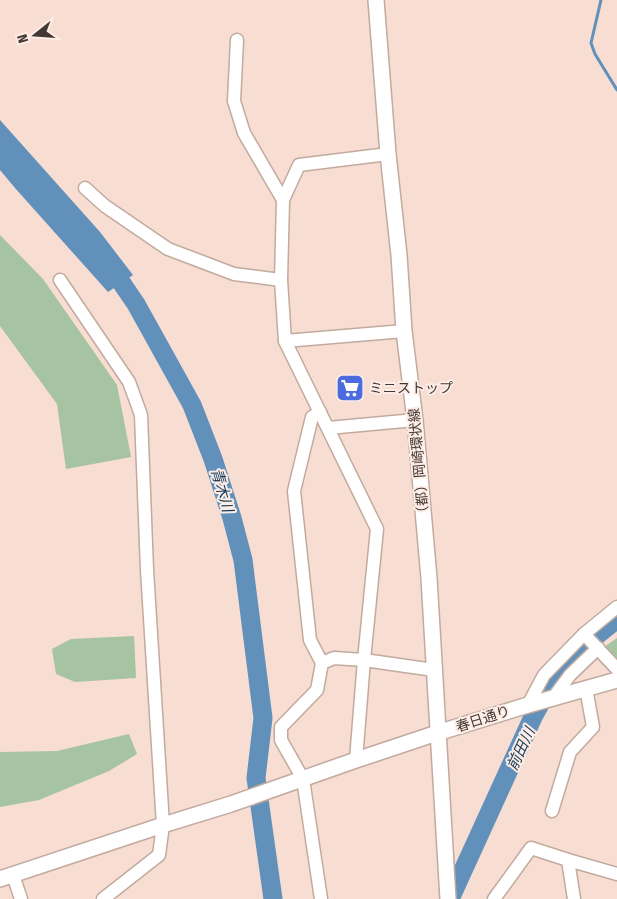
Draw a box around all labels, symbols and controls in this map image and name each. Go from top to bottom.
north arrow [10,10,60,60]
text: N [14,32,32,45]
supermarket icon: ミニストップ [335,373,365,403]
place label: ミニストップ [369,380,453,397]
street label: （都）岡崎環状線 [406,407,432,521]
water label: 青木川 [207,466,237,516]
street label: 春日通り [454,702,512,736]
water label: 前田川 [503,723,540,773]

